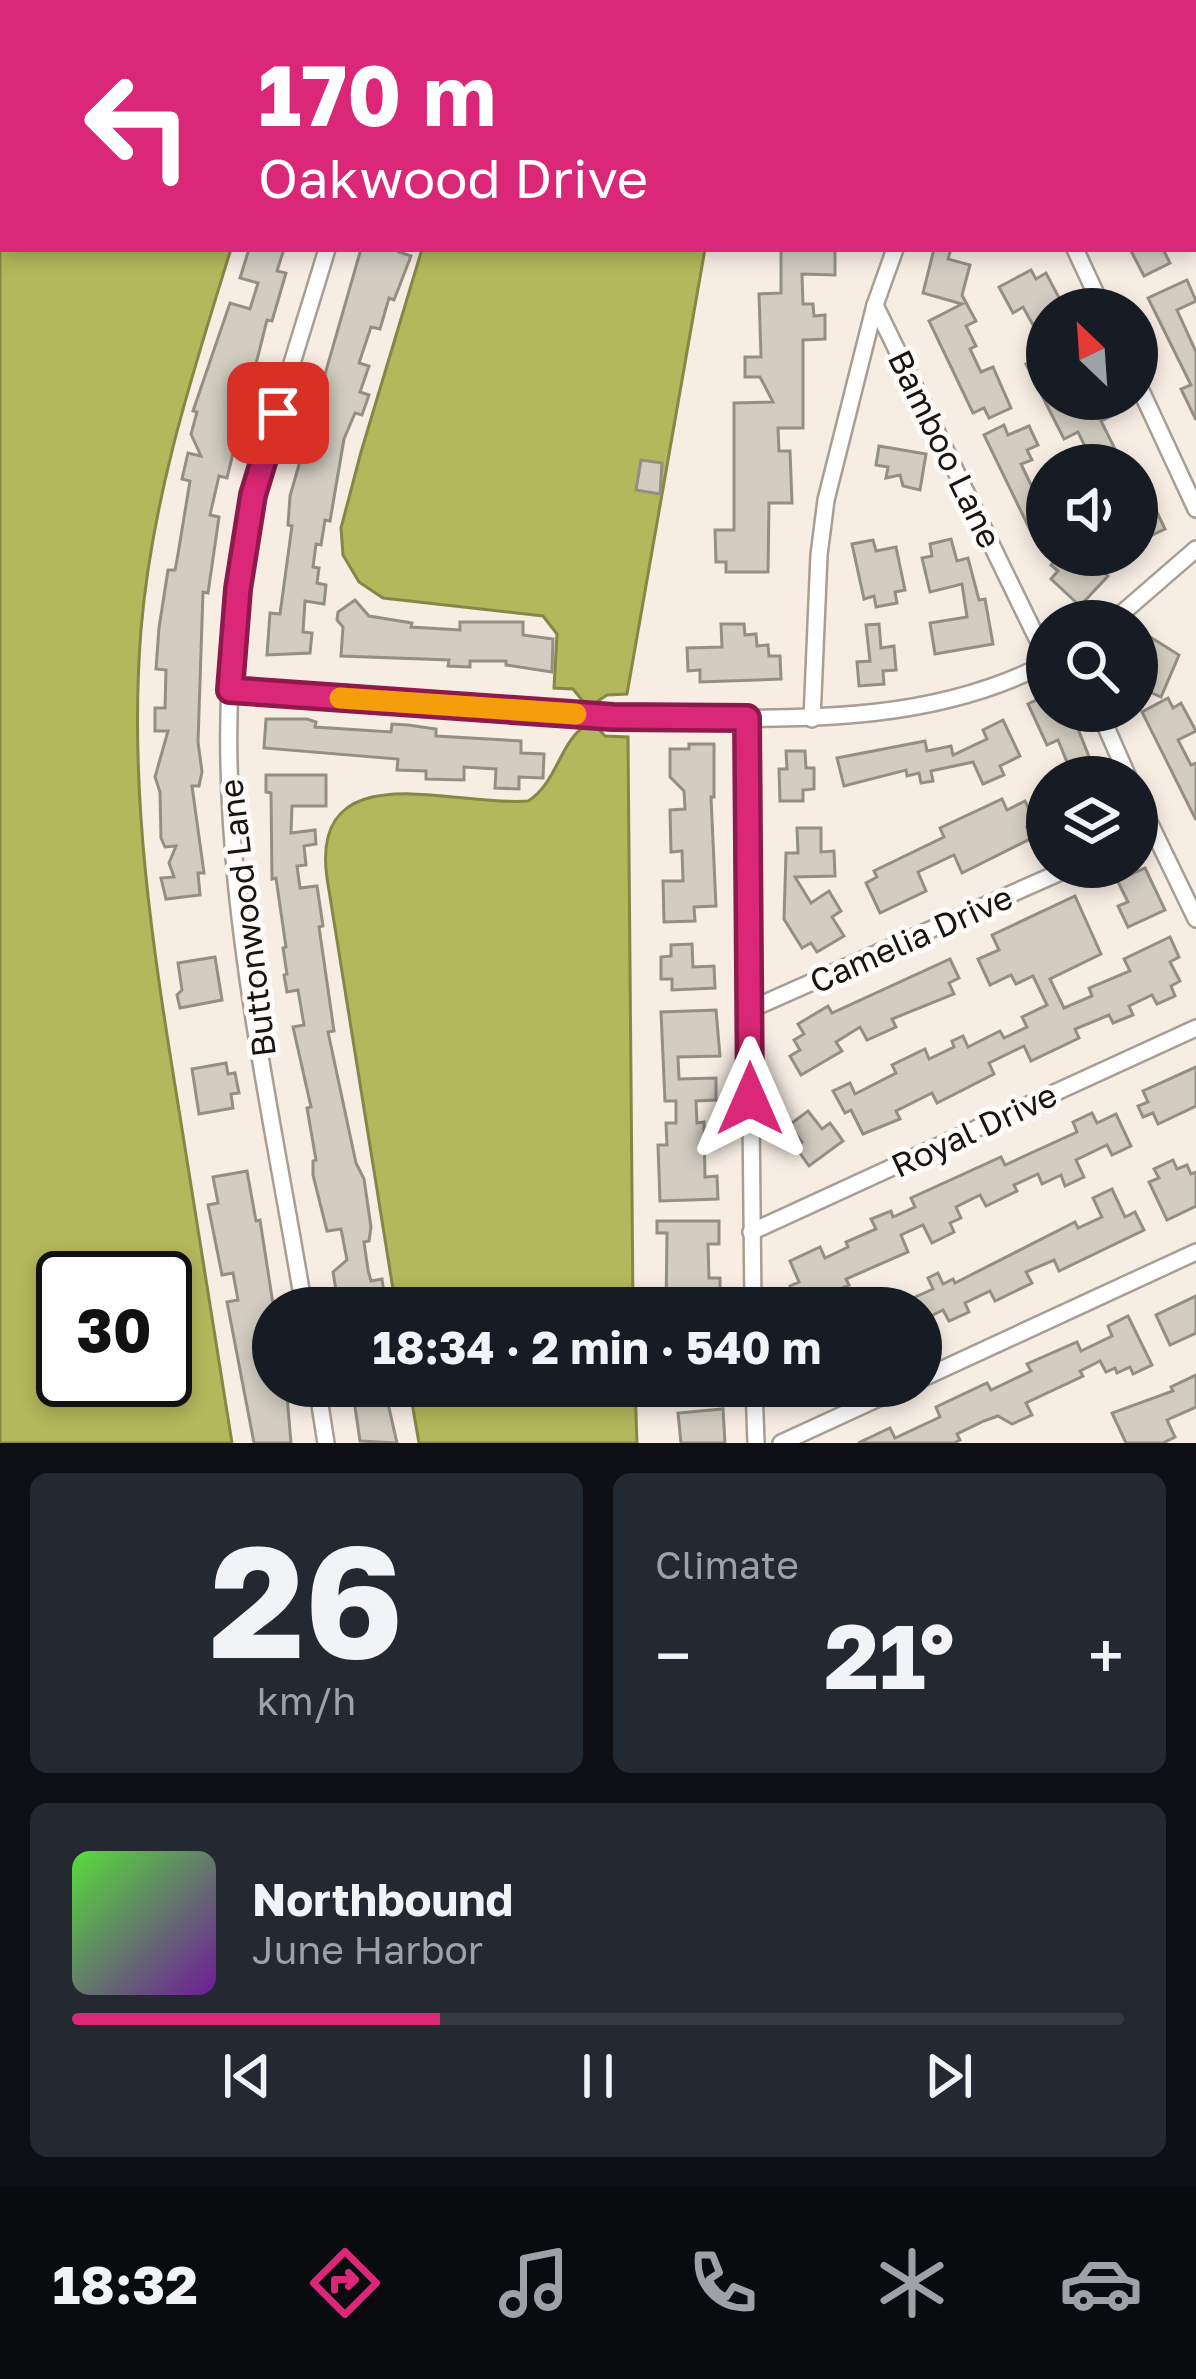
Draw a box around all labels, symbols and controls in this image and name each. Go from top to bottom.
text: 170 m [258,44,496,144]
icon: left [60,48,216,204]
text: Oakwood Drive [258,145,648,210]
north arrow [1026,288,1158,420]
map controls [1026,288,1158,888]
street label: Bamboo Lane [881,343,1010,554]
pin [227,362,329,464]
icon: arrive [245,380,311,446]
button: sound [1026,444,1158,576]
button: search [1026,600,1158,732]
button: layers [1026,756,1158,888]
street label: Buttonwood Lane [210,777,283,1059]
street label: Camelia Drive [804,876,1018,1001]
position arrow [687,1036,813,1162]
street label: Royal Drive [885,1074,1063,1185]
speed limit sign: 30 [36,1251,192,1407]
text: 18:34 · 2 min · 540 m [373,1320,821,1374]
text: 26 [209,1505,404,1692]
text: Climate [655,1541,799,1588]
text: 21° [824,1601,955,1709]
text: − [655,1615,691,1695]
text: + [1088,1615,1124,1695]
text: km/h [257,1677,356,1724]
text: Northbound [252,1872,513,1926]
text: June Harbor [252,1926,483,1973]
icon: previous [214,2043,280,2109]
icon: pause [565,2043,631,2109]
icon: next [916,2043,982,2109]
icon: directions [303,2241,387,2325]
icon: music [492,2241,576,2325]
icon: phone [681,2241,765,2325]
icon: climate [870,2241,954,2325]
icon: car [1059,2241,1143,2325]
text: 18:32 [53,2251,198,2316]

